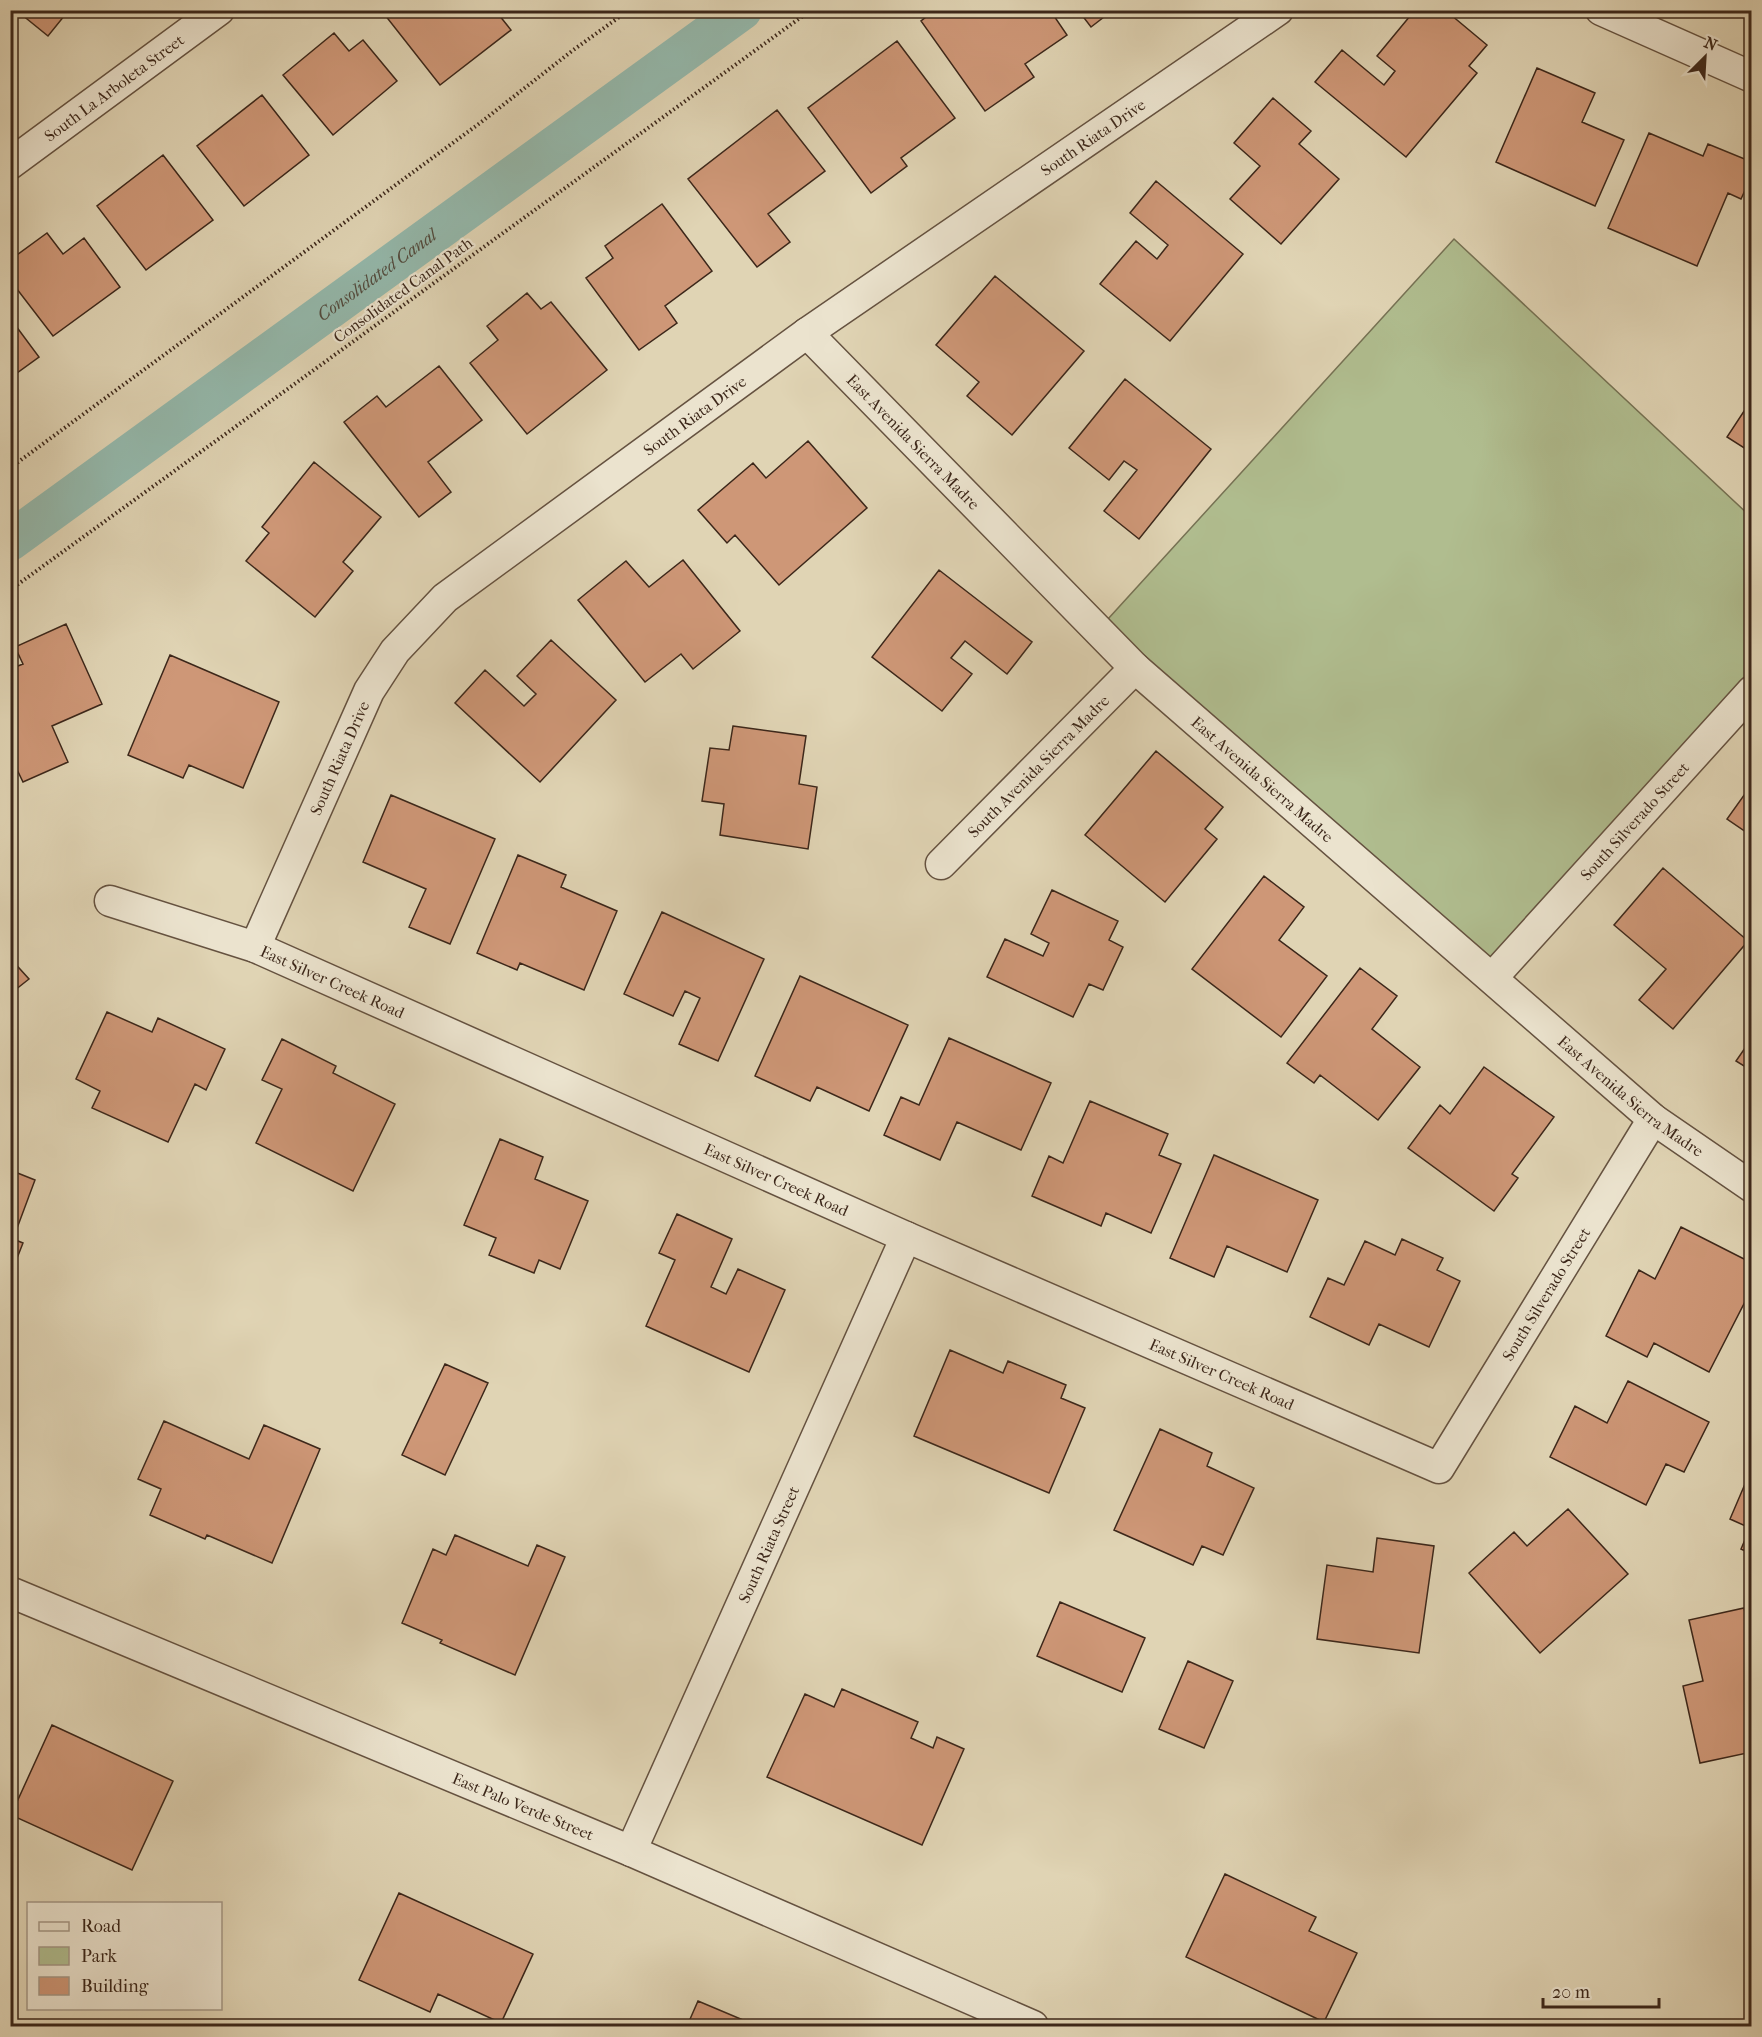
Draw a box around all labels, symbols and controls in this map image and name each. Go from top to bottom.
north arrow [1675,27,1735,87]
street label: South La Arboleta Street [40,30,188,145]
text: N [1701,33,1721,55]
street label: South Riata Drive [1037,94,1149,180]
water label: Consolidated Canal [313,223,443,325]
street label: Consolidated Canal Path [330,233,476,347]
street label: East Avenida Sierra Madre [843,370,984,513]
street label: South Riata Drive [639,371,750,459]
street label: South Avenida Sierra Madre [963,691,1113,841]
street label: South Riata Drive [306,698,373,818]
street label: East Avenida Sierra Madre [1188,712,1337,846]
street label: South Silverado Street [1576,758,1693,884]
street label: East Silver Creek Road [258,941,408,1022]
street label: East Avenida Sierra Madre [1554,1031,1707,1160]
street label: East Silver Creek Road [701,1139,852,1220]
street label: South Silverado Street [1498,1223,1594,1364]
street label: East Silver Creek Road [1147,1334,1297,1414]
street label: South Riata Street [734,1483,803,1606]
street label: East Palo Verde Street [450,1768,597,1844]
legend [27,1902,222,2010]
text: Road [81,1916,121,1937]
text: Park [81,1946,118,1967]
scale bar [1543,1971,1658,2009]
text: Building [81,1976,149,1997]
text: 20 m [1552,1982,1590,2003]

